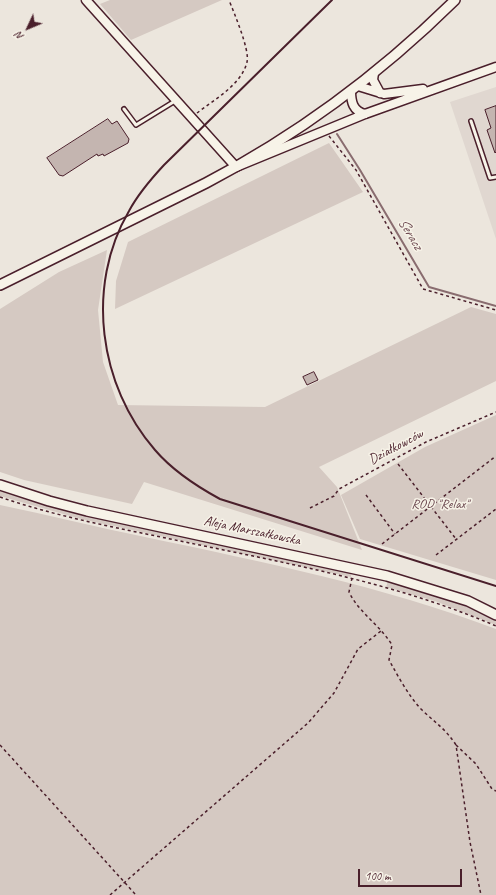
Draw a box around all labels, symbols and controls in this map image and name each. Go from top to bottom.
north arrow [8,8,48,48]
text: N [12,29,27,44]
water label: Seracz [394,215,426,253]
street label: Działkowców [366,426,426,468]
park label: ROD "Relax" [411,496,469,512]
street label: Aleja Marszałkowska [202,513,302,549]
scale bar [360,861,464,887]
text: 100 m [365,868,391,884]

